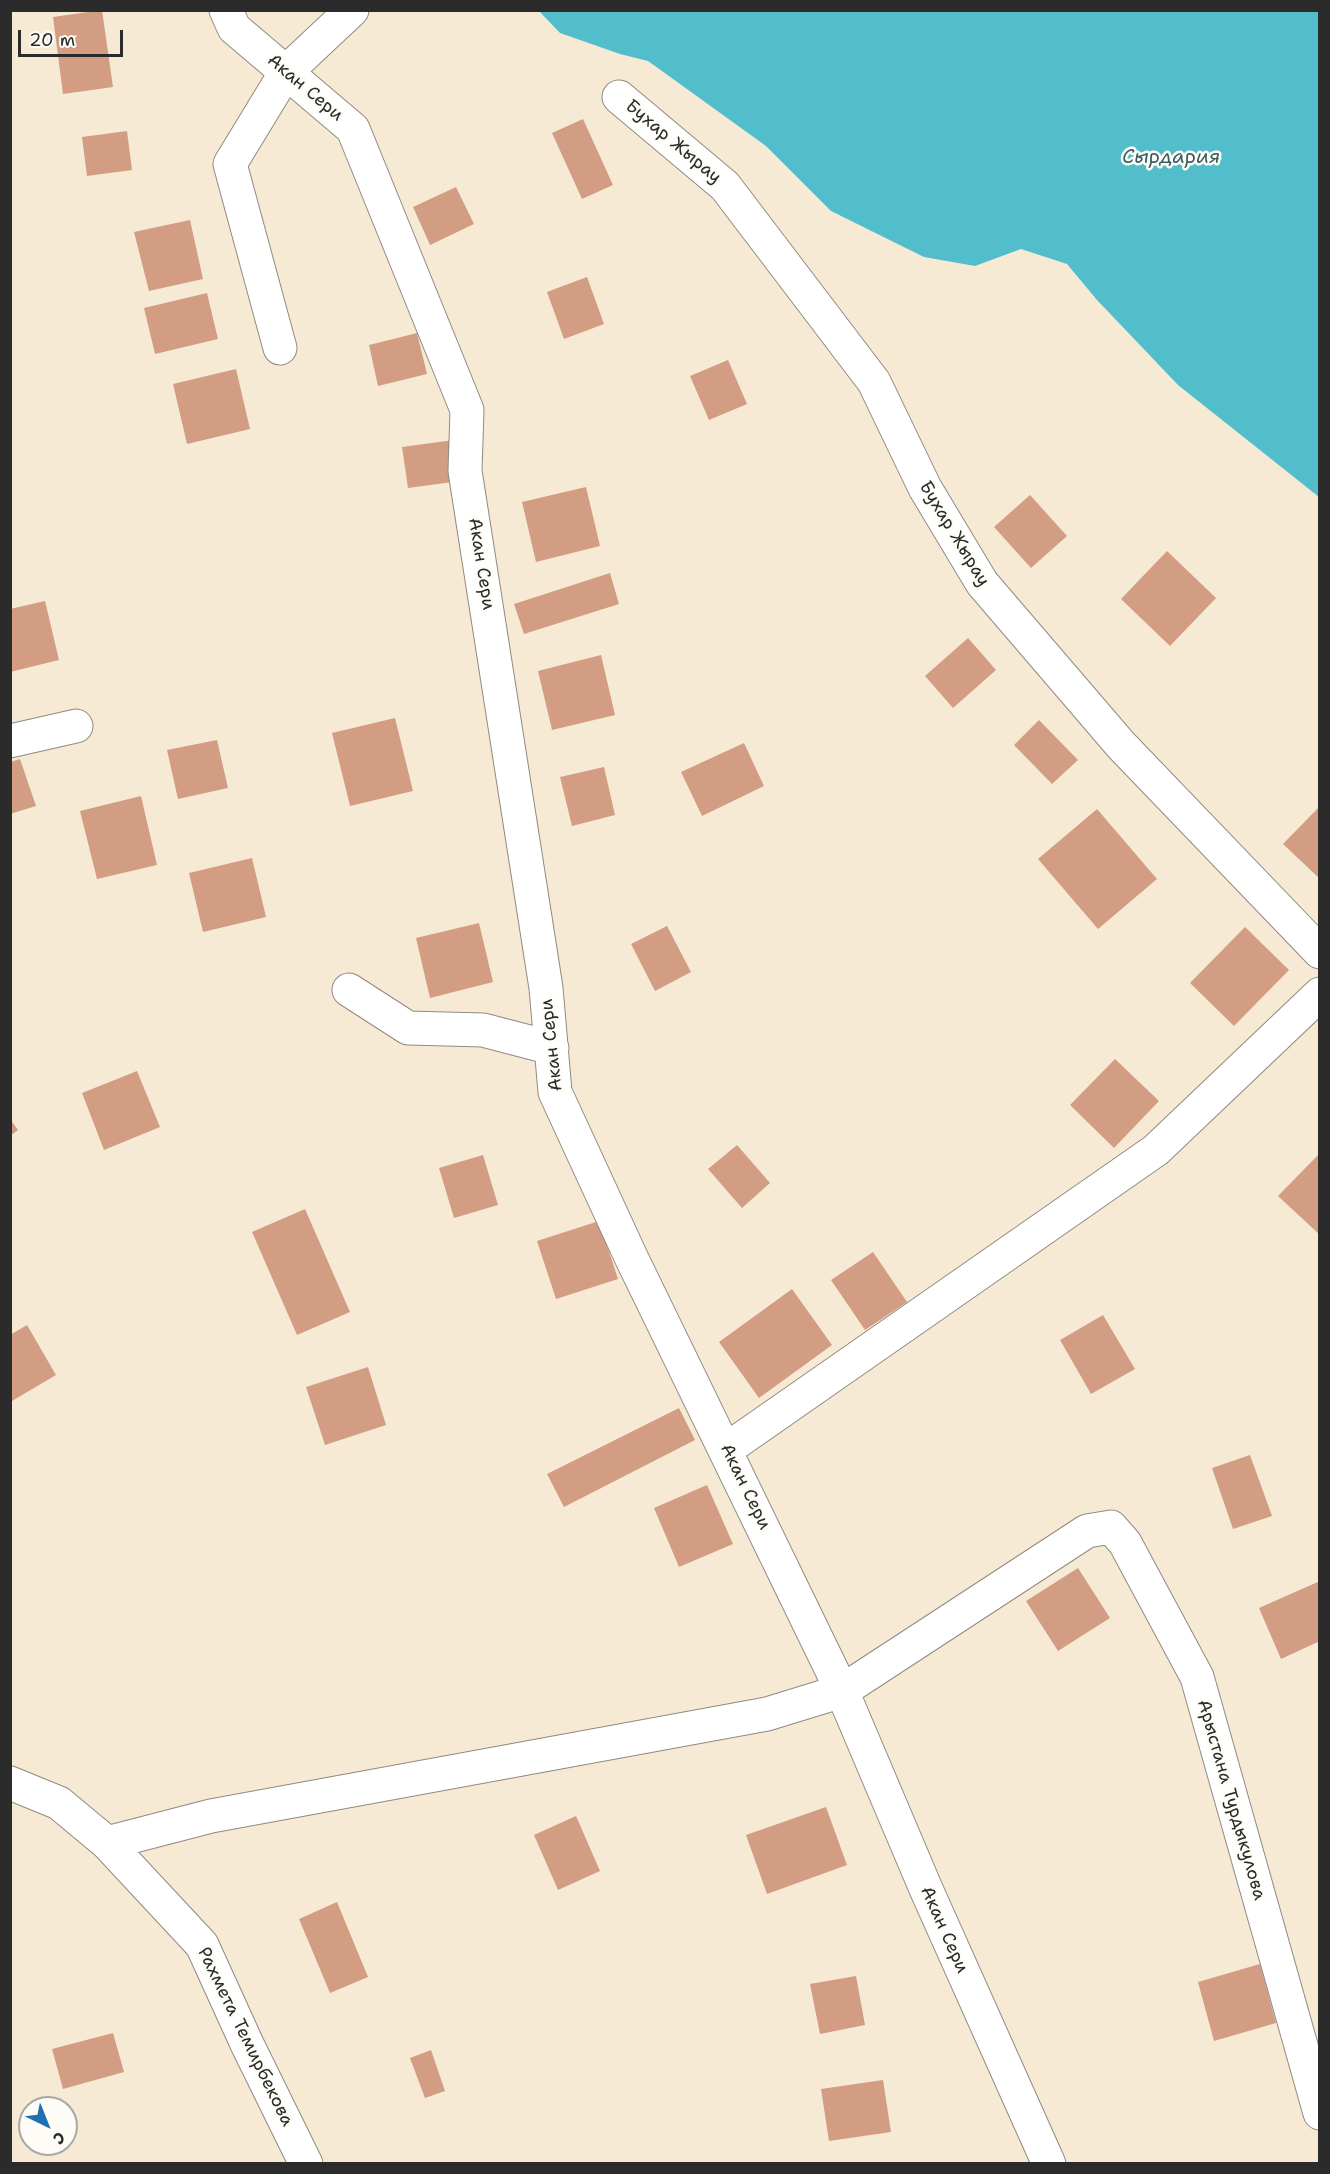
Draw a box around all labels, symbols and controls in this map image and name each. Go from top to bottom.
scale bar [21,18,126,56]
text: 20 m [29,28,75,52]
street label: Акан Сери [262,50,348,126]
street label: Бухар Жырау [621,96,725,188]
water label: Сырдария [1122,146,1220,170]
street label: Бухар Жырау [914,477,994,591]
street label: Акан Сери [463,516,499,612]
street label: Акан Сери [536,998,568,1092]
street label: Акан Сери [715,1441,775,1533]
street label: Арыстана Турдыкулова [1192,1697,1270,1903]
street label: Акан Сери [915,1883,973,1977]
street label: Рахмета Темирбекова [192,1944,298,2130]
north arrow [18,2096,78,2156]
text: С [49,2127,70,2149]

